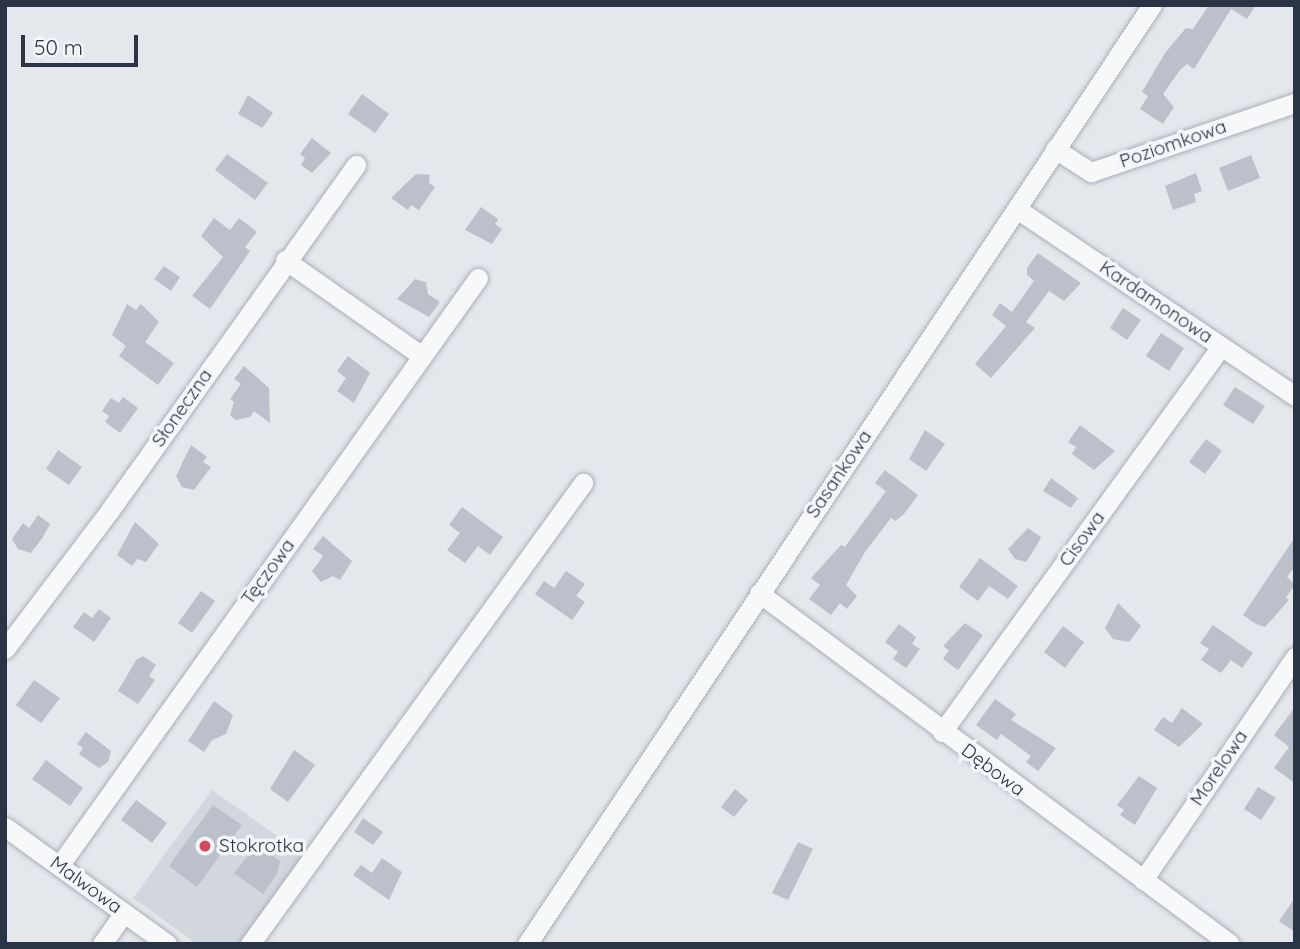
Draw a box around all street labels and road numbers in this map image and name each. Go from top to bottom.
street label: Poziomkowa [1117,115,1229,173]
street label: Kardamonowa [1095,256,1217,348]
street label: Słoneczna [147,365,217,451]
street label: Sasankowa [801,426,877,522]
street label: Cisowa [1054,507,1110,571]
street label: Tęczowa [236,535,300,609]
street label: Morelowa [1185,726,1253,810]
street label: Dębowa [957,739,1029,801]
street label: Malwowa [46,851,126,919]

